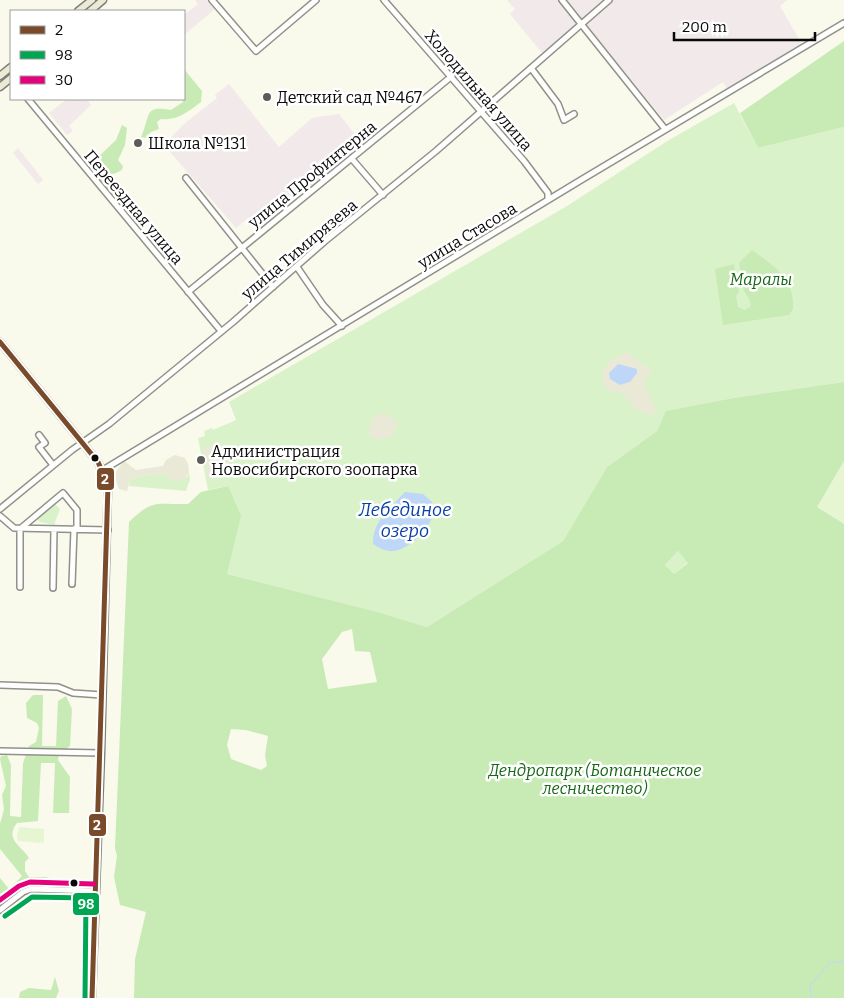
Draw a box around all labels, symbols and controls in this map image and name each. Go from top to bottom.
legend [10,10,185,100]
scale bar [674,10,815,42]
text: 200 m [682,18,727,36]
text: 2 [55,21,63,39]
street label: Холодильная улица [421,26,537,155]
text: 98 [55,46,73,64]
text: 30 [55,71,73,89]
place label: Детский сад №467 [277,88,422,107]
marker: Детский сад №467 [261,91,273,103]
street label: улица Профинтерна [244,117,380,233]
place label: Школа №131 [148,134,246,153]
marker: Школа №131 [132,137,144,149]
street label: Переездная улица [80,146,187,269]
street label: улица Тимирязева [237,195,361,304]
street label: улица Стасова [414,198,520,273]
park label: Маралы [730,270,792,289]
place label: Администрация Новосибирского зоопарка [211,442,418,479]
unlabelled marker [90,453,100,463]
marker: Администрация Новосибирского зоопарка [195,454,207,466]
line badge: 2 [96,467,115,491]
text: 2 [101,471,109,488]
water label: Лебединое озеро [358,499,451,542]
park label: Дендропарк (Ботаническое лесничество) [488,761,701,798]
line badge: 2 [88,813,107,837]
text: 2 [93,817,101,834]
unlabelled marker [69,878,79,888]
line badge: 98 [72,892,100,916]
text: 98 [78,896,94,913]

